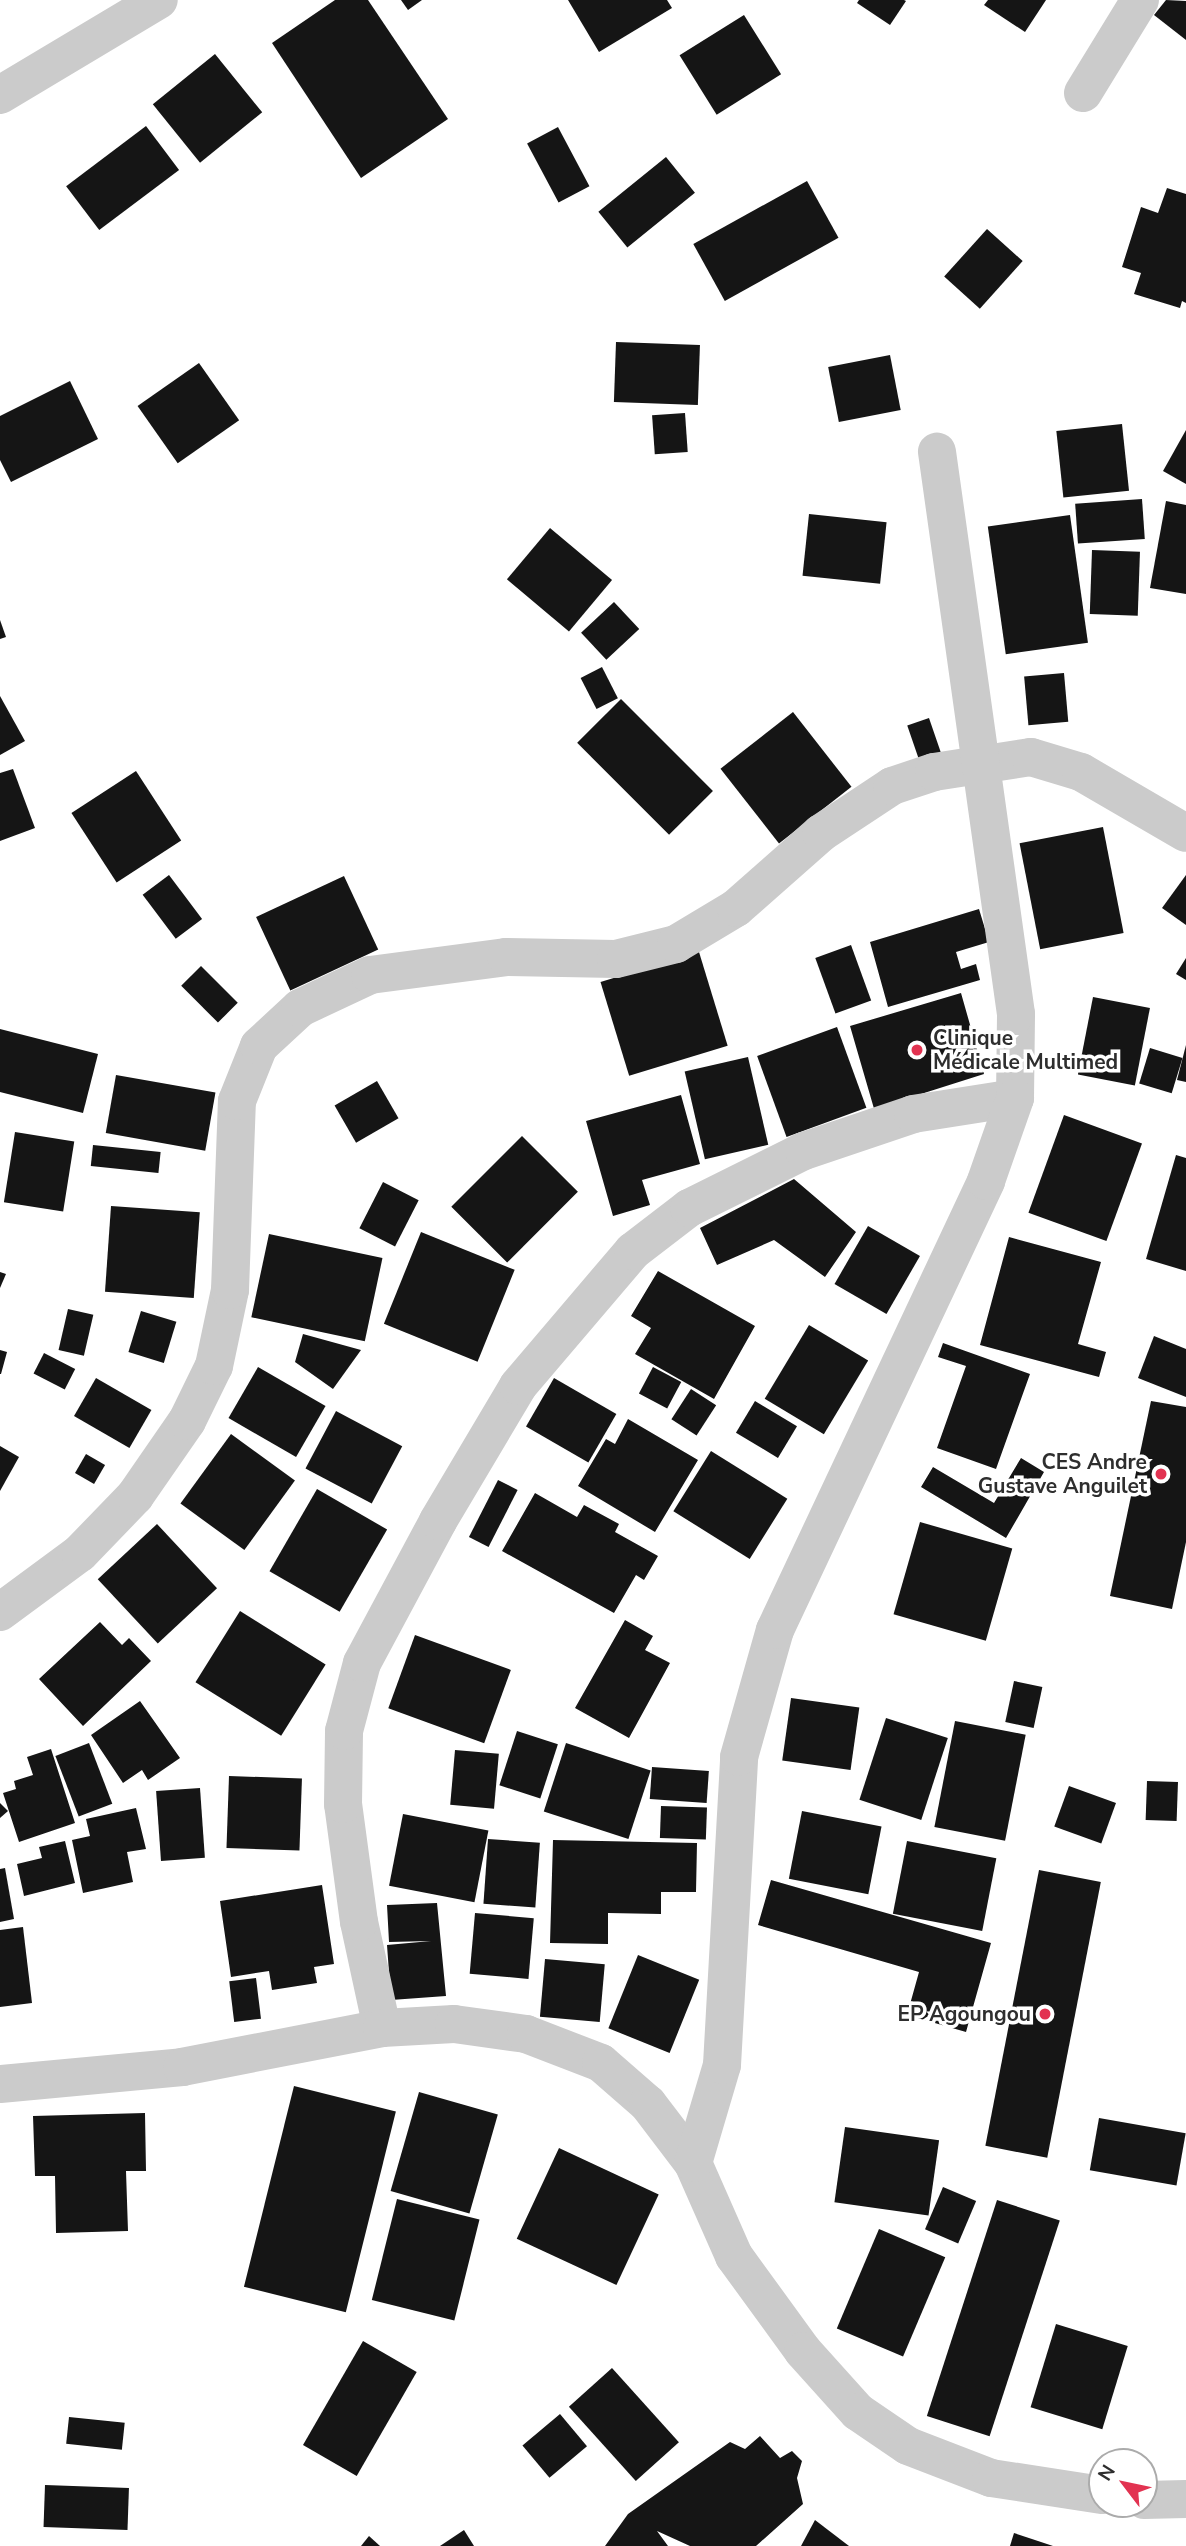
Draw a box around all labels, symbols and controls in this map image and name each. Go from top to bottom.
place label: Clinique Médicale Multimed [933,1025,1118,1075]
marker: Clinique Médicale Multimed [907,1040,927,1060]
place label: CES Andre Gustave Anguilet [978,1449,1147,1499]
marker: CES Andre Gustave Anguilet [1153,1466,1169,1482]
place label: EP Agoungou [897,2001,1031,2027]
marker: EP Agoungou [1037,2006,1053,2022]
north arrow [1088,2448,1158,2518]
text: N [1092,2460,1122,2486]

